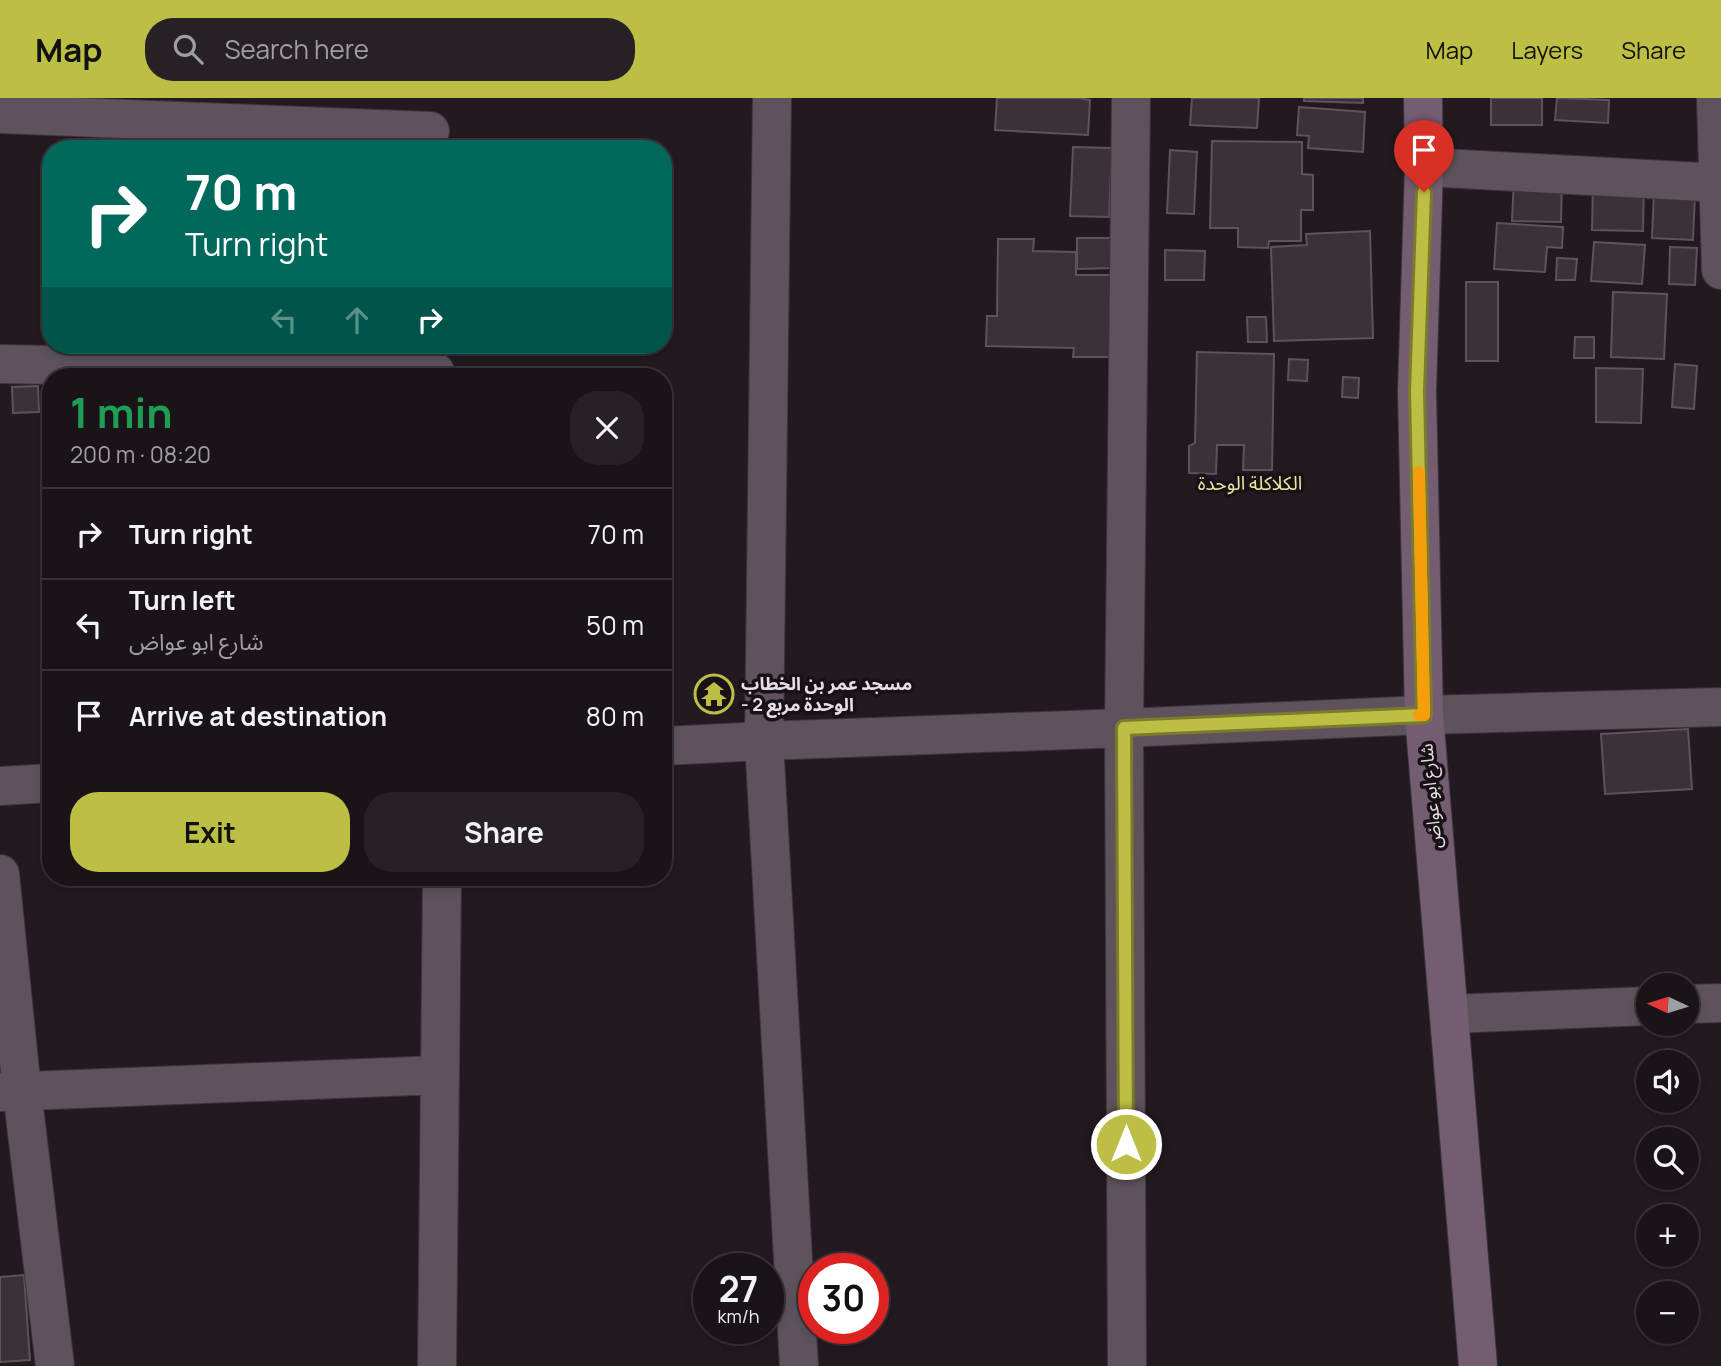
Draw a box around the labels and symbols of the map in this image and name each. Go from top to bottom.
pin [1394,120,1454,192]
district label: الكلاكلة الوحدة [1198,470,1302,496]
place label: مسجد عمر بن الخطاب - الوحدة مربع 2 [741,671,912,718]
temple icon: مسجد عمر بن الخطاب - الوحدة مربع 2 [693,673,735,715]
street label: شارع ابو عواض [1413,742,1450,850]
north arrow [1636,973,1699,1036]
position arrow [1089,1107,1163,1181]
speed limit sign: 30 [798,1253,889,1344]

